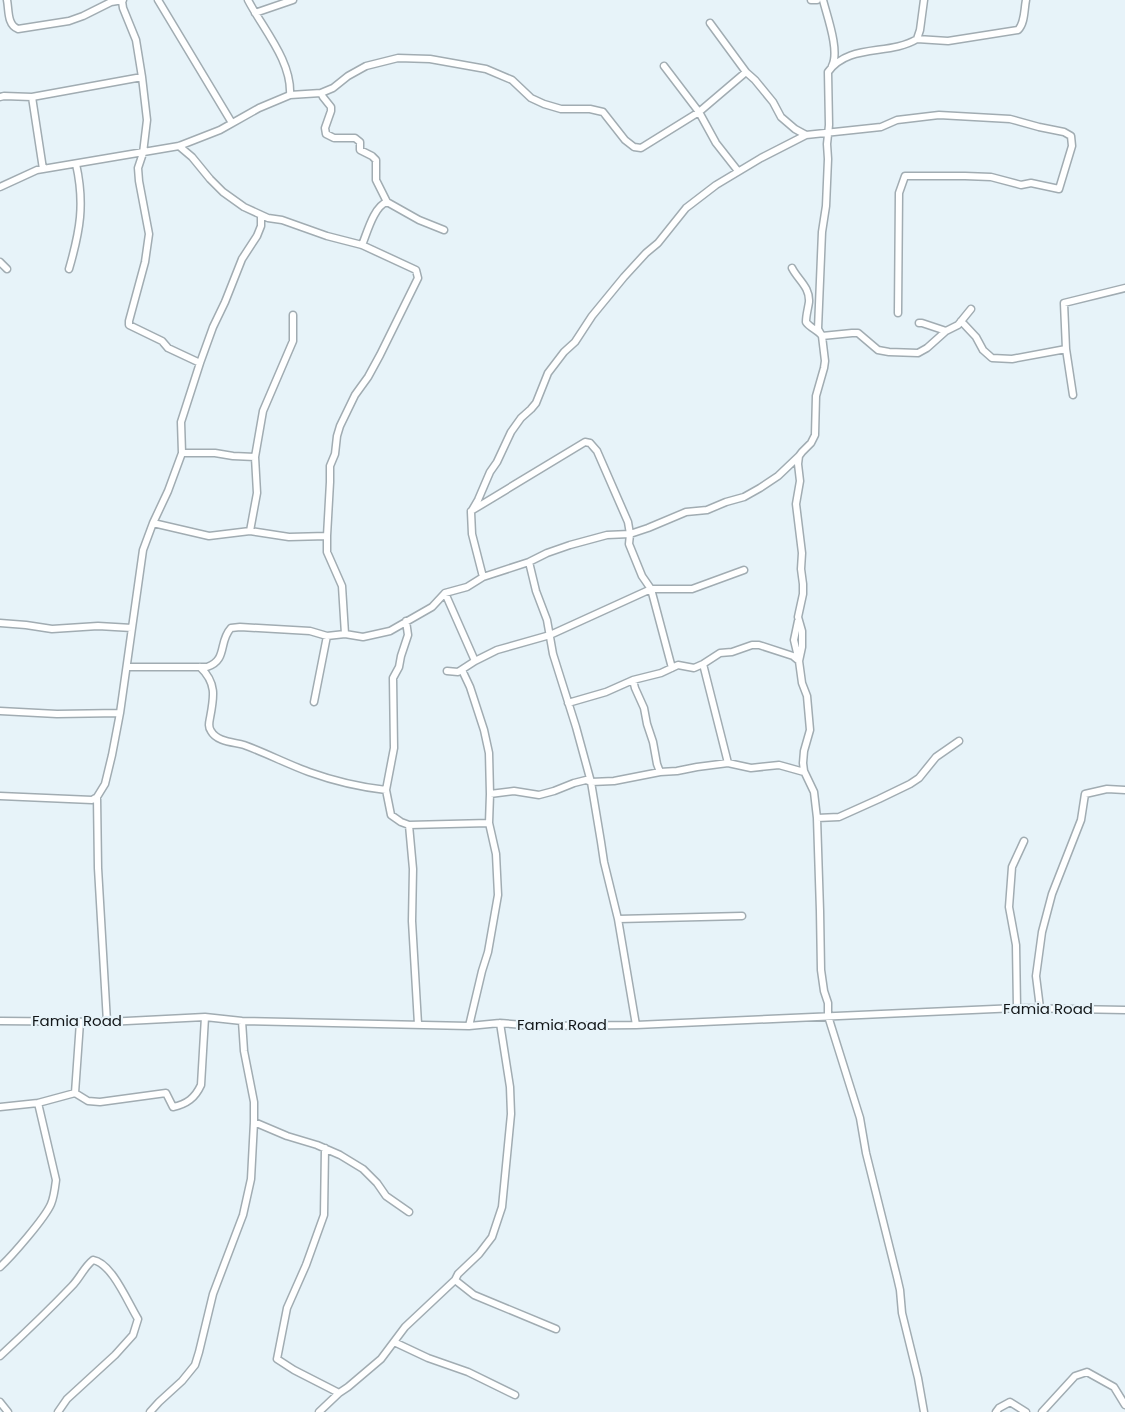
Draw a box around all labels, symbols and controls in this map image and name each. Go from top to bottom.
street label: Famia Road [1003,998,1093,1019]
street label: Famia Road [32,1010,122,1031]
street label: Famia Road [517,1014,607,1035]

